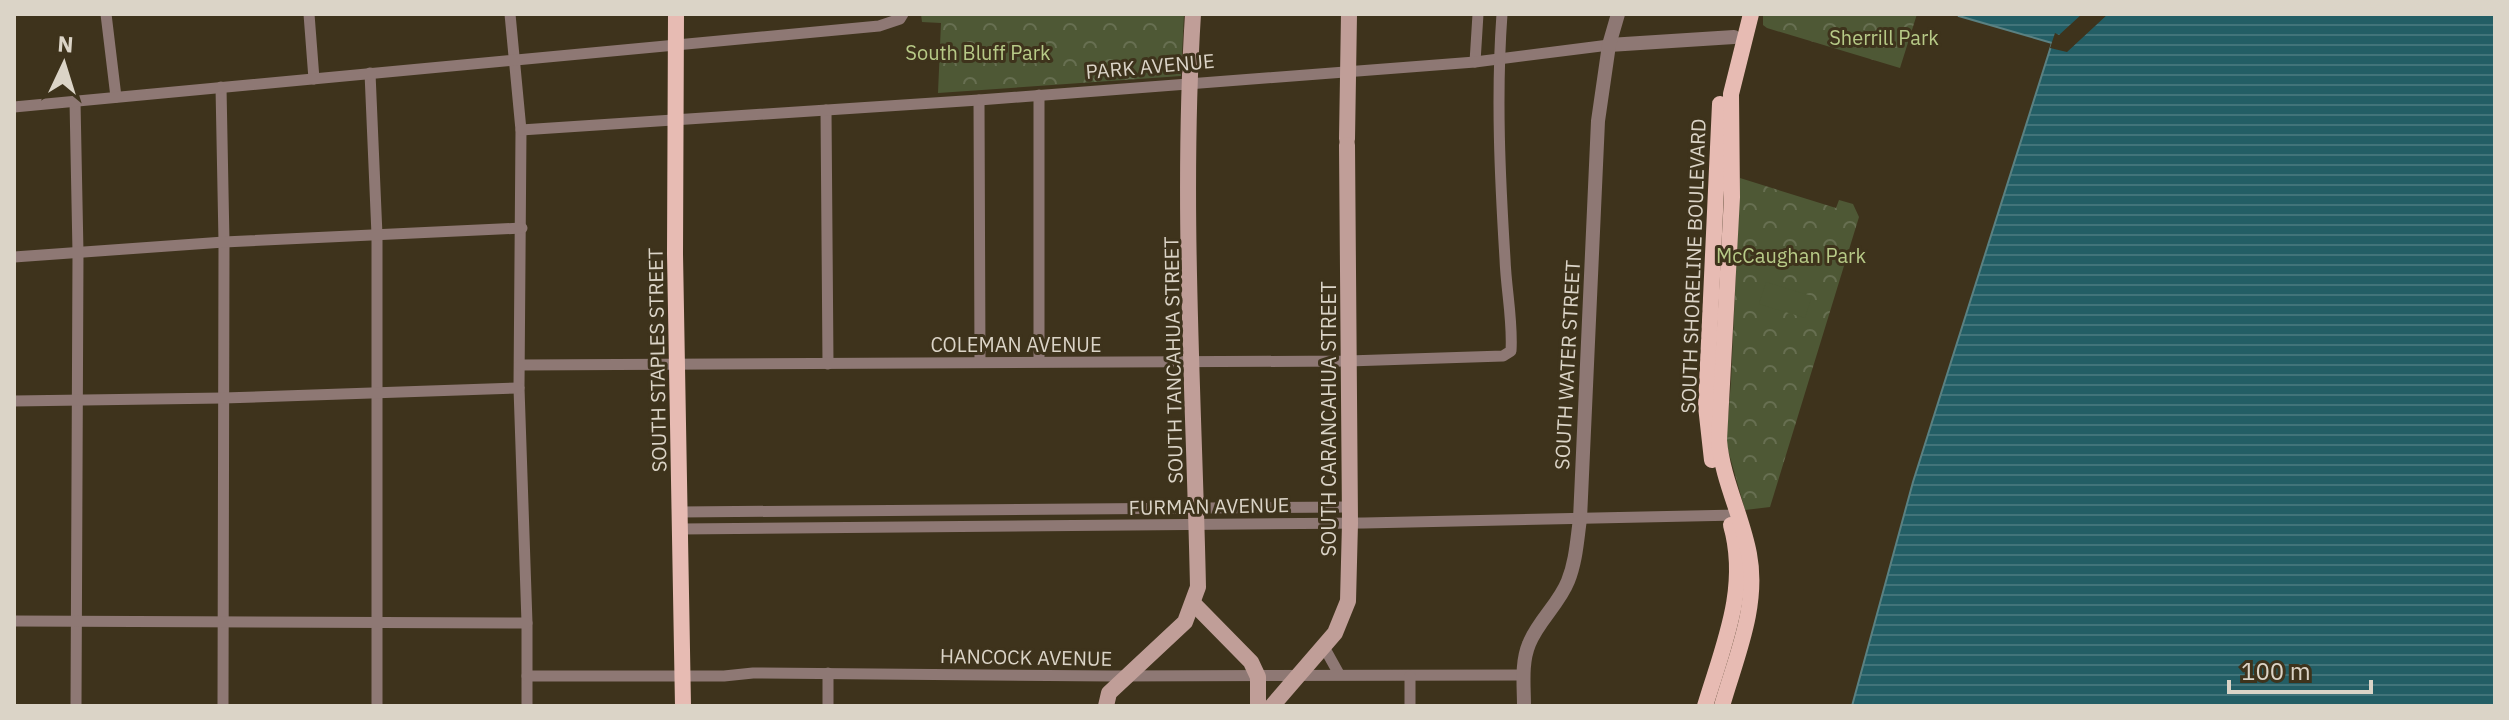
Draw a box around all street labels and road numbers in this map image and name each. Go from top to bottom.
street label: PARK AVENUE [1084,47,1216,85]
street label: SOUTH SHORELINE BOULEVARD [1674,118,1712,414]
street label: SOUTH TANCAHUA STREET [1157,236,1189,484]
street label: SOUTH STAPLES STREET [642,248,672,472]
street label: SOUTH WATER STREET [1548,259,1586,471]
street label: SOUTH CARANCAHUA STREET [1315,281,1342,557]
street label: COLEMAN AVENUE [930,331,1102,358]
street label: FURMAN AVENUE [1128,491,1290,521]
street label: HANCOCK AVENUE [940,642,1112,672]

